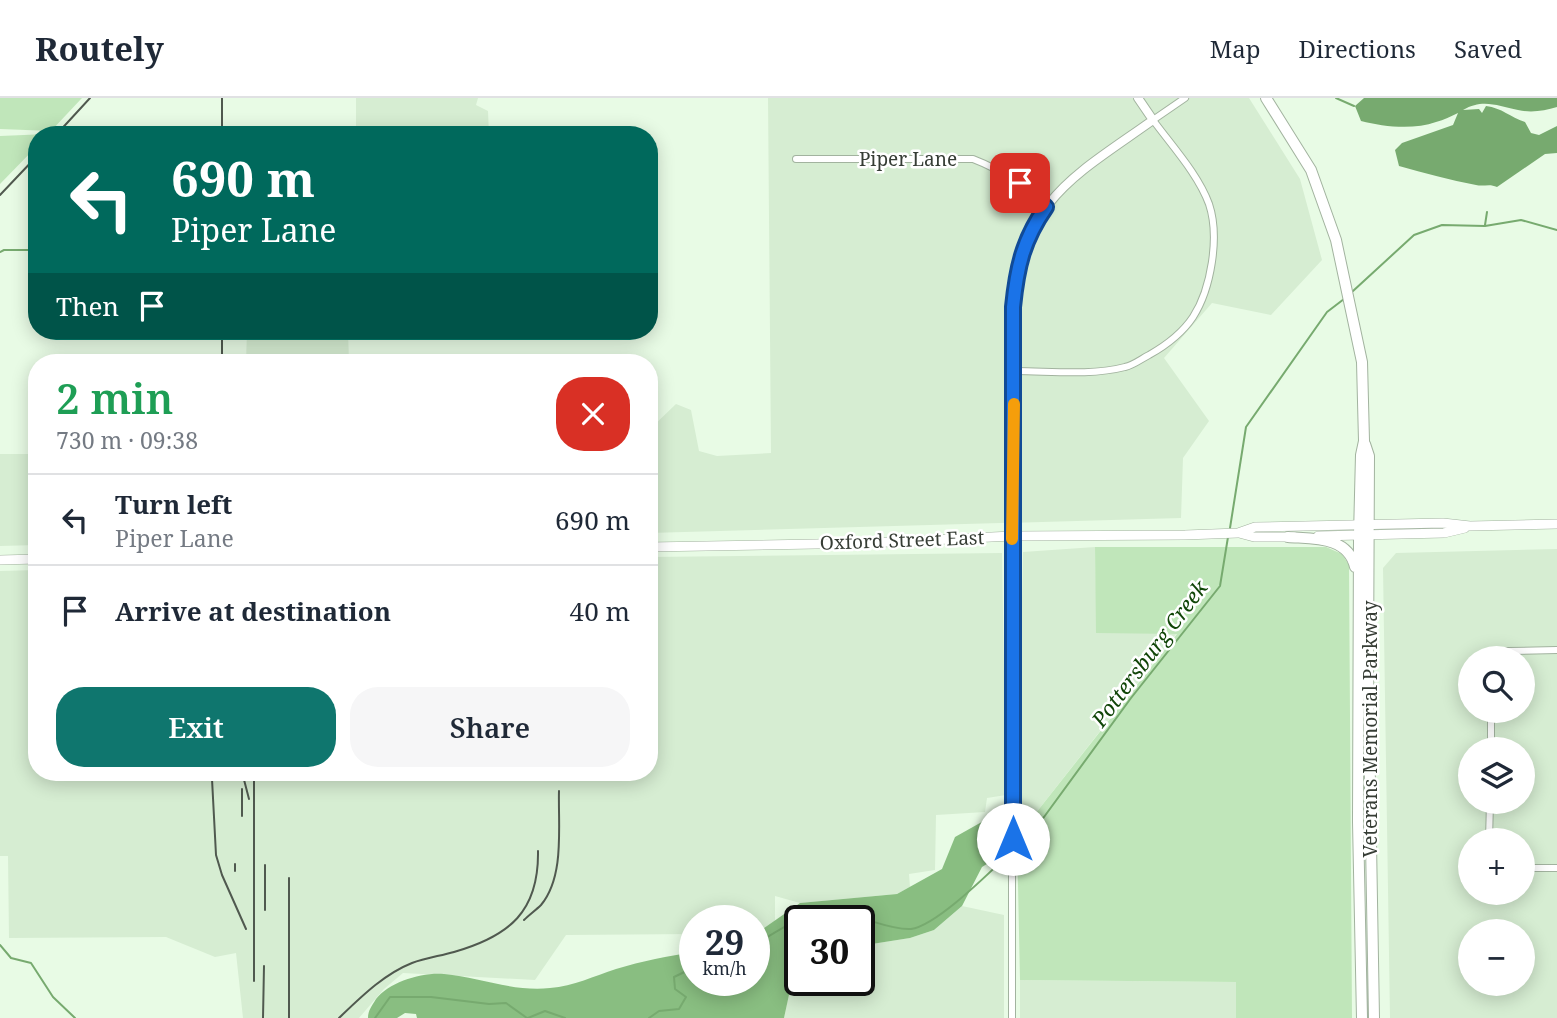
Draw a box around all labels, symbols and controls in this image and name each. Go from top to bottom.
text: Routely [35,26,164,71]
text: Map [1210,32,1261,65]
text: Directions [1299,32,1416,65]
text: Saved [1454,32,1522,65]
text: 690 m [171,145,315,211]
street label: Piper Lane [859,146,957,172]
pin [990,153,1050,213]
icon: left [56,154,147,245]
icon: arrive [1001,164,1039,202]
text: Piper Lane [171,208,336,251]
icon: arrive [133,287,171,325]
text: Then [56,288,119,324]
text: 2 min [56,369,173,426]
button: close [556,377,630,451]
text: 730 m · 09:38 [56,424,198,456]
text: Turn left [115,486,232,522]
icon: left [56,501,94,539]
text: 690 m [555,502,630,538]
text: Piper Lane [115,522,234,554]
street label: Oxford Street East [819,524,985,556]
water label: Pottersburg Creek [1084,574,1214,733]
icon: arrive [56,592,94,630]
text: Arrive at destination [115,593,391,629]
text: 40 m [570,593,630,629]
street label: Veterans Memorial Parkway [1357,600,1383,857]
map controls [1458,646,1535,996]
button: search [1458,646,1535,723]
button: Exit [56,687,336,767]
button: Share [350,687,630,767]
button: layers [1458,737,1535,814]
position arrow [976,802,1050,876]
button: + [1458,828,1535,905]
speed limit sign: 30 [784,905,875,996]
text: 29 [705,918,744,965]
button: − [1458,919,1535,996]
text: km/h [702,956,747,980]

